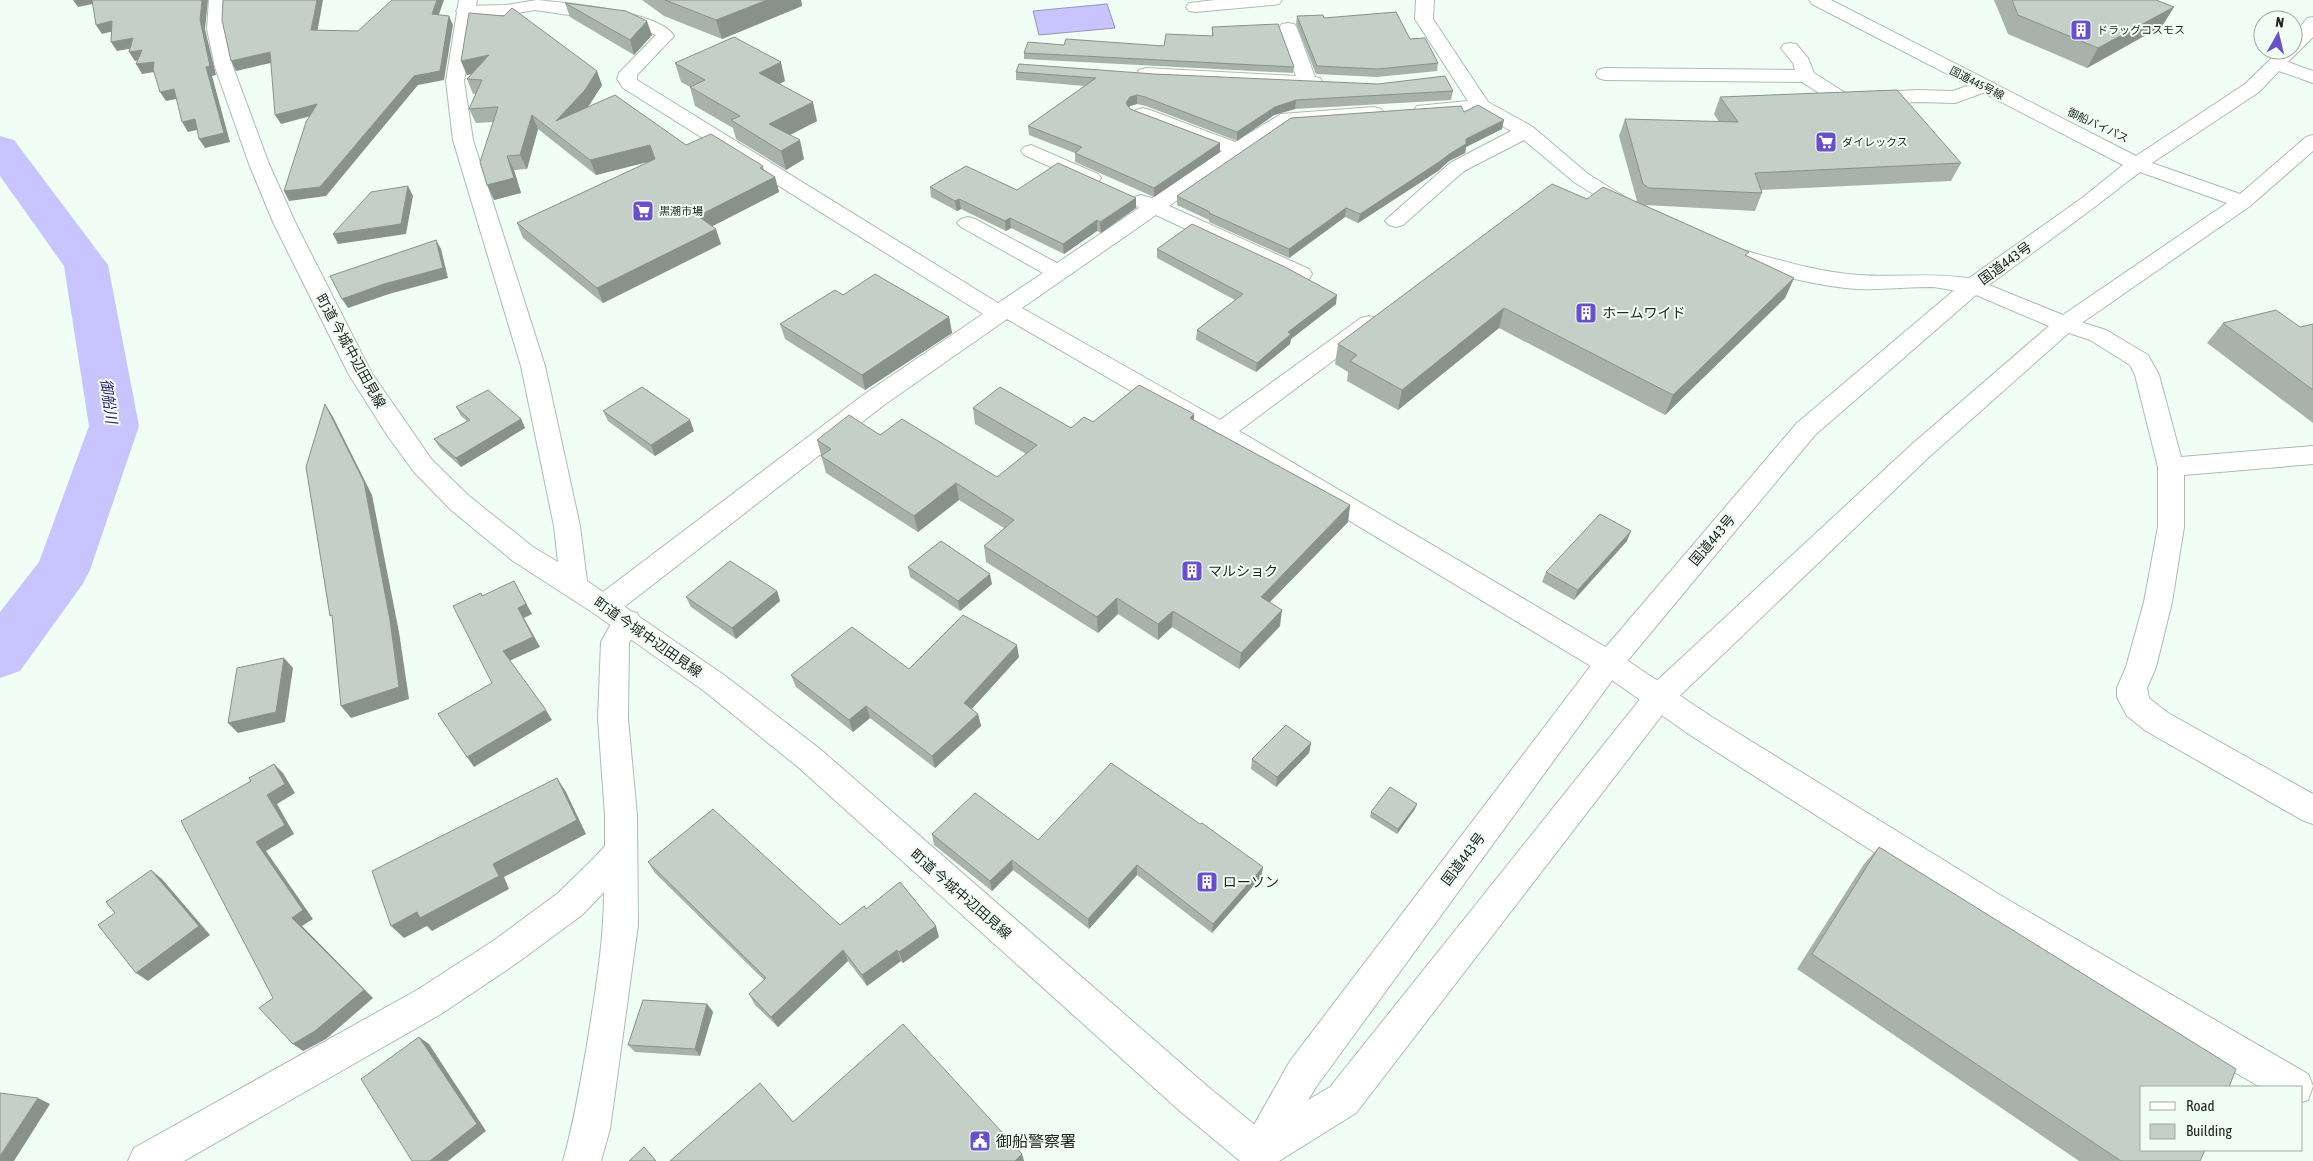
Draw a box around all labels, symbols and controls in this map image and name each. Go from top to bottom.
north arrow [2253,10,2303,60]
text: N [2275,14,2285,31]
building icon: ドラッグコスモス [2069,18,2093,42]
place label: ドラッグコスモス [2097,24,2185,36]
street label: 国道445号線 [1948,64,2006,102]
street label: 御船バイパス [2065,105,2130,144]
supermarket icon: ダイレックス [1814,130,1838,154]
place label: ダイレックス [1842,136,1908,148]
supermarket icon: 黒潮市場 [631,199,655,223]
place label: 黒潮市場 [659,205,703,217]
street label: 国道443号 [1975,238,2035,288]
street label: 町道 今城中辺田見線 [313,291,389,411]
building icon: ホームワイド [1574,301,1598,325]
place label: ホームワイド [1602,305,1686,321]
water label: 御船川 [97,378,121,426]
street label: 国道443号 [1686,511,1738,569]
building icon: マルショク [1180,559,1204,583]
place label: マルショク [1208,563,1278,579]
street label: 町道 今城中辺田見線 [591,594,705,680]
street label: 国道443号 [1438,830,1488,888]
street label: 町道 今城中辺田見線 [907,846,1015,942]
building icon: ローソン [1195,870,1219,894]
place label: ローソン [1223,874,1279,890]
legend [2140,1086,2303,1151]
text: Road [2186,1097,2215,1114]
text: Building [2186,1122,2232,1139]
public building icon: 御船警察署 [968,1129,992,1153]
place label: 御船警察署 [996,1132,1076,1150]

